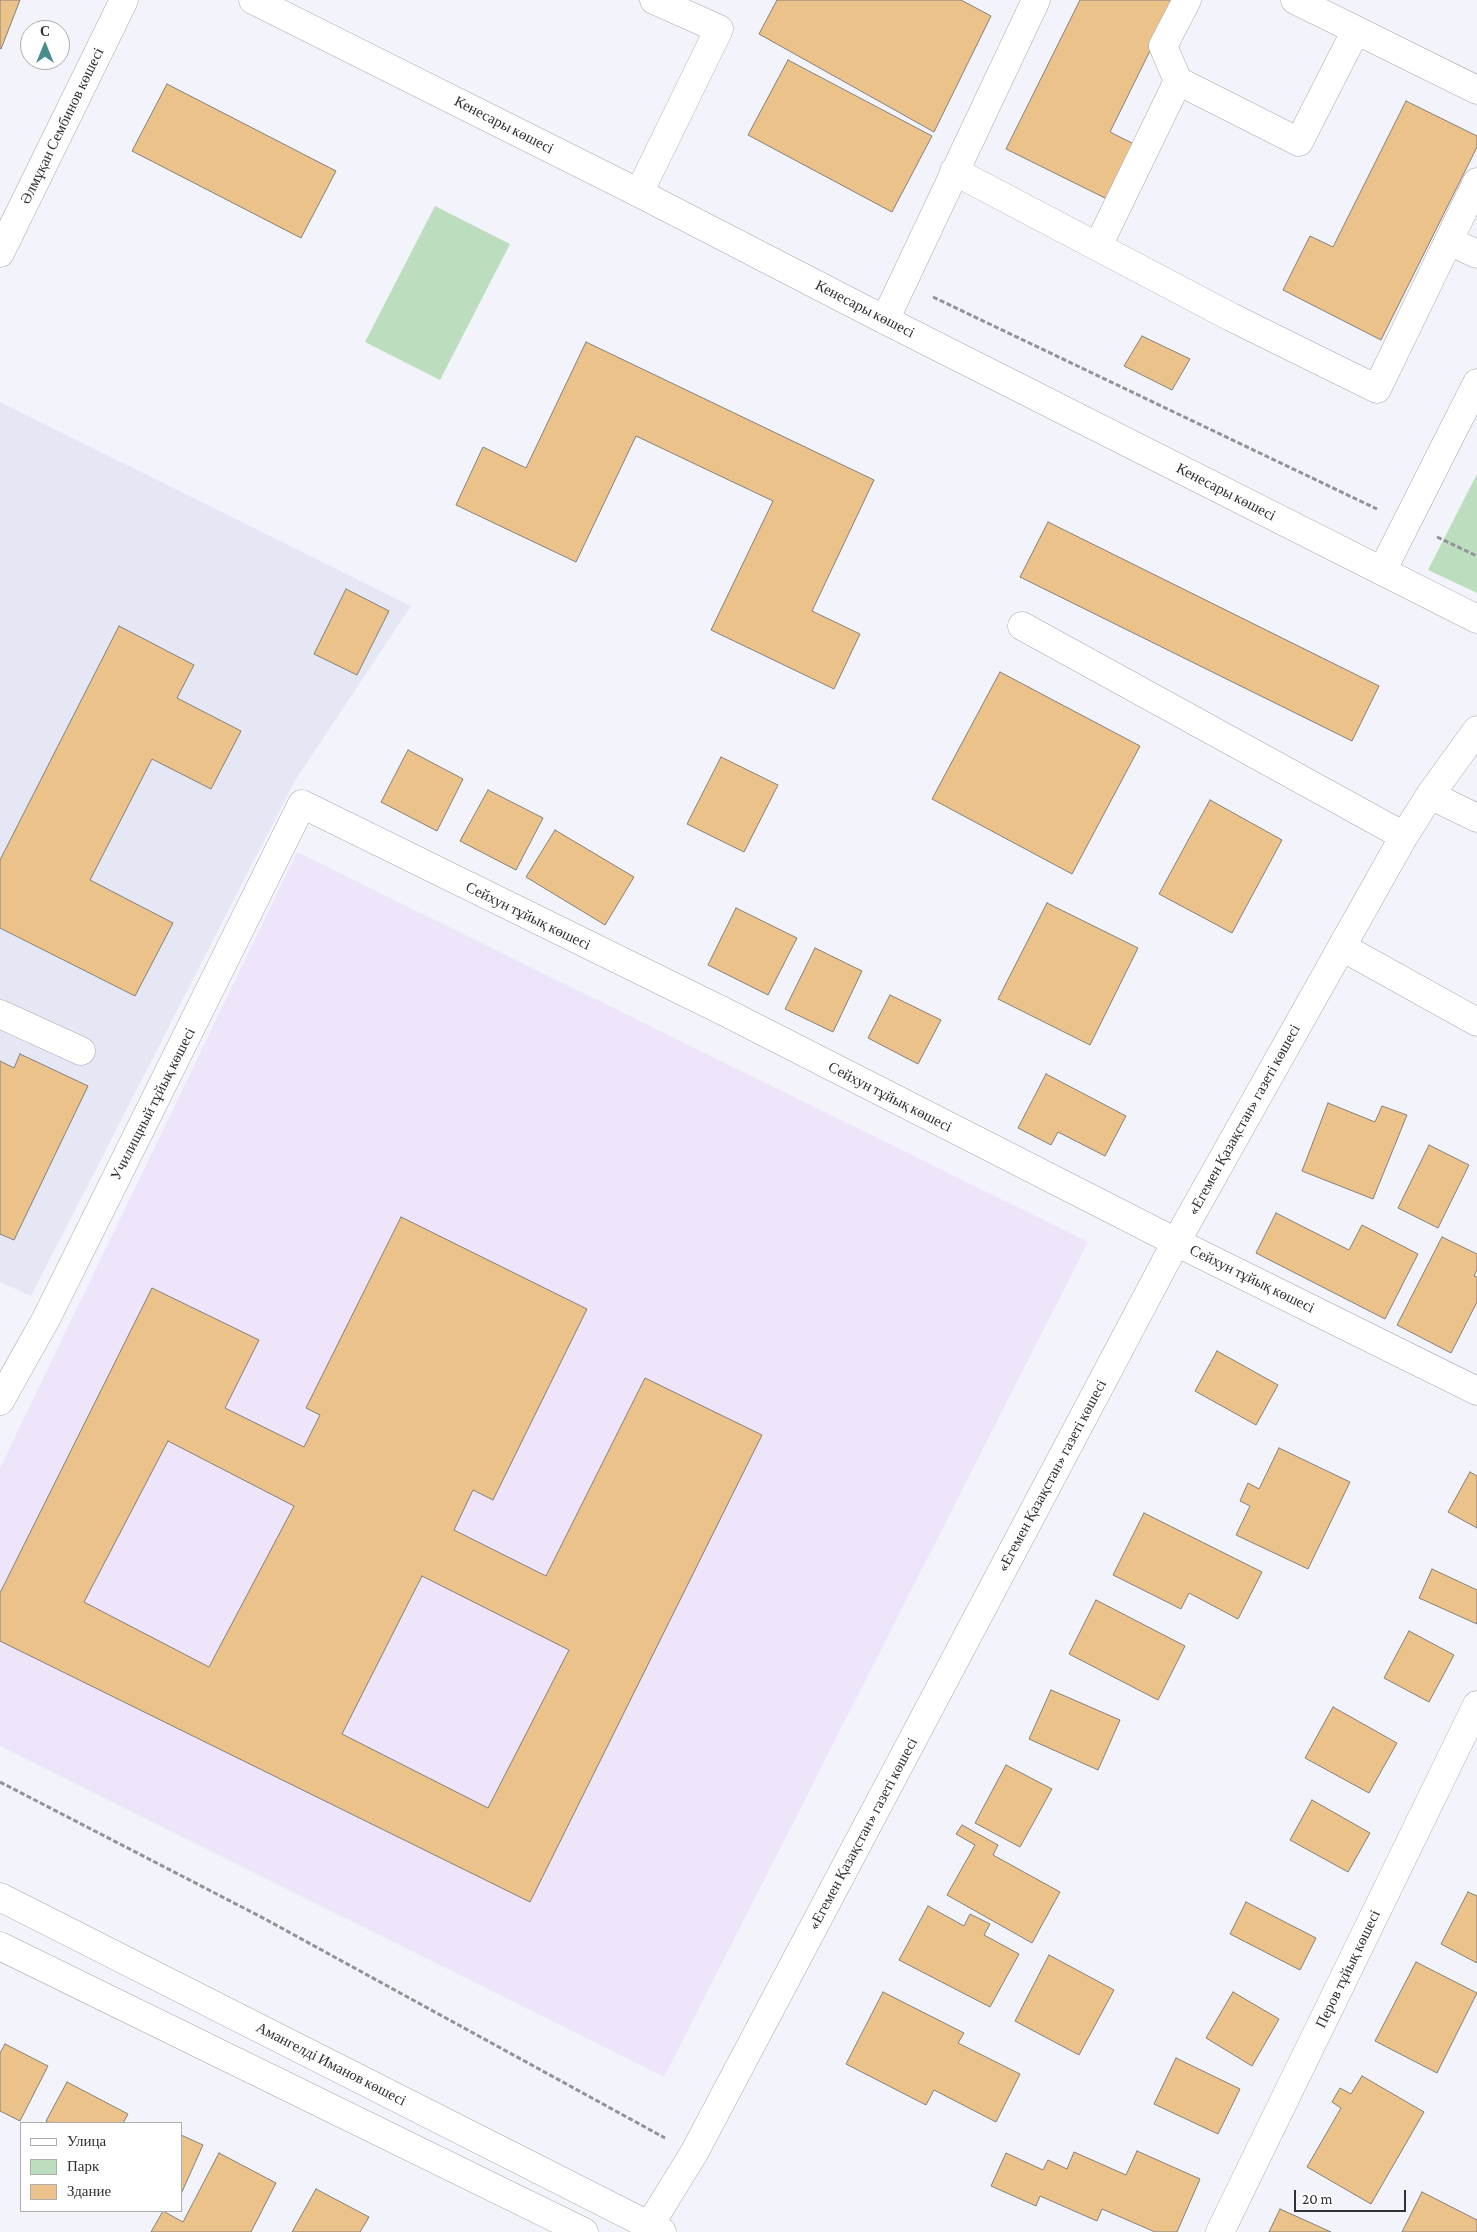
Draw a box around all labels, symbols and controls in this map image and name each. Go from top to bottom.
north arrow [20,20,70,70]
text: С [40,23,50,39]
street label: Әлмұқан Сембинов көшесі [16,45,108,207]
street label: Кенесары көшесі [451,92,557,158]
street label: Кенесары көшесі [812,276,918,342]
street label: Кенесары көшесі [1173,459,1279,525]
street label: Сейхун тұйық көшесі [463,878,593,954]
street label: «Егемен Қазақстан» газеті көшесі [1184,1021,1304,1219]
street label: Училищный тұйық көшесі [107,1025,199,1183]
street label: Сейхун тұйық көшесі [825,1058,955,1136]
street label: Сейхун тұйық көшесі [1187,1241,1317,1317]
street label: «Егемен Қазақстан» газеті көшесі [993,1377,1111,1575]
street label: «Егемен Қазақстан» газеті көшесі [804,1735,922,1933]
street label: Перов тұйық көшесі [1312,1907,1384,2031]
street label: Амангелді Иманов көшесі [253,2018,409,2110]
legend [20,2122,182,2212]
text: Улица [67,2133,106,2149]
text: Парк [67,2158,99,2174]
scale bar [1297,2180,1410,2212]
text: Здание [67,2183,111,2199]
text: 20 m [1302,2191,1333,2207]

